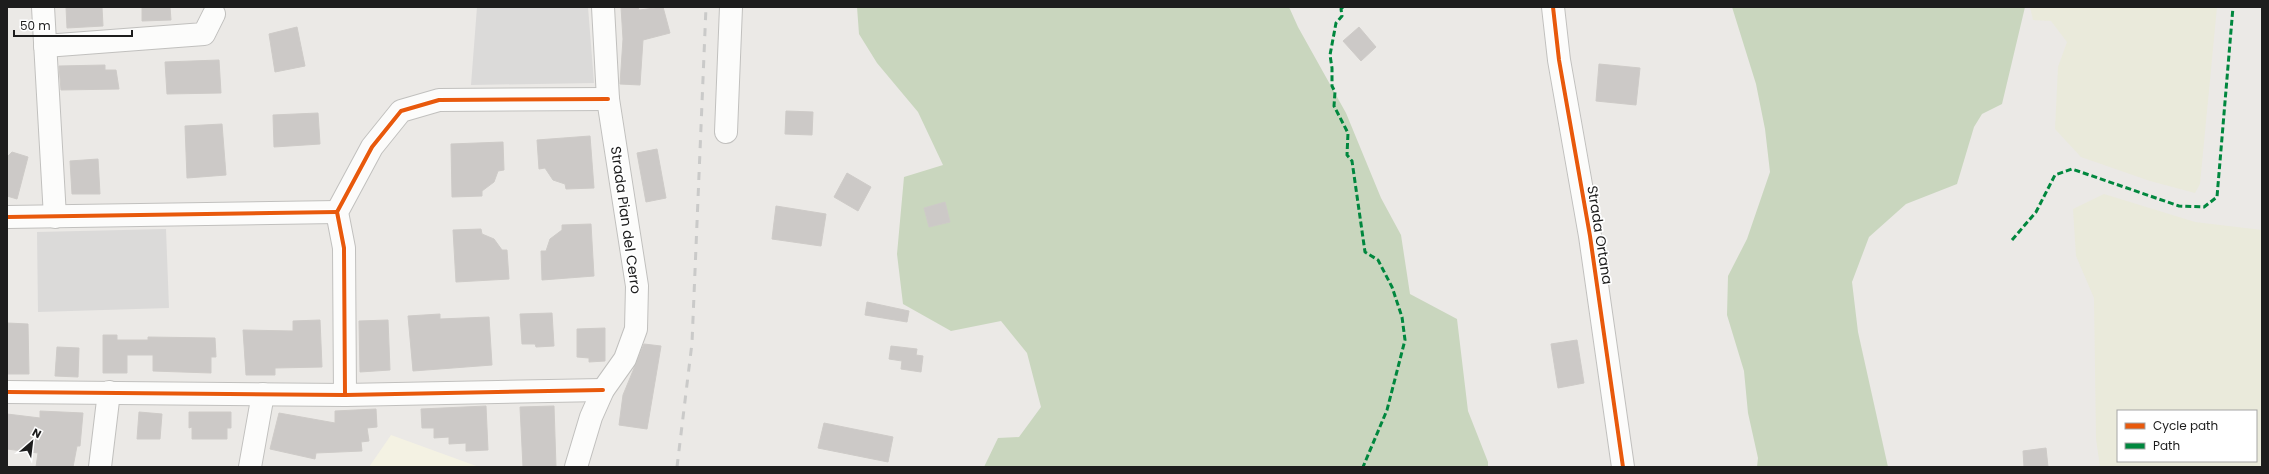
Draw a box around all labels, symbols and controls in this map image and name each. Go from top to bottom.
scale bar [14,12,132,38]
text: 50 m [20,17,51,34]
street label: Strada Pian del Cerro [606,145,646,295]
street label: Strada Ortana [1582,184,1618,286]
legend [2117,410,2257,462]
text: Cycle path [2153,417,2218,434]
north arrow [12,422,52,462]
text: N [29,424,44,442]
text: Path [2153,437,2180,454]

